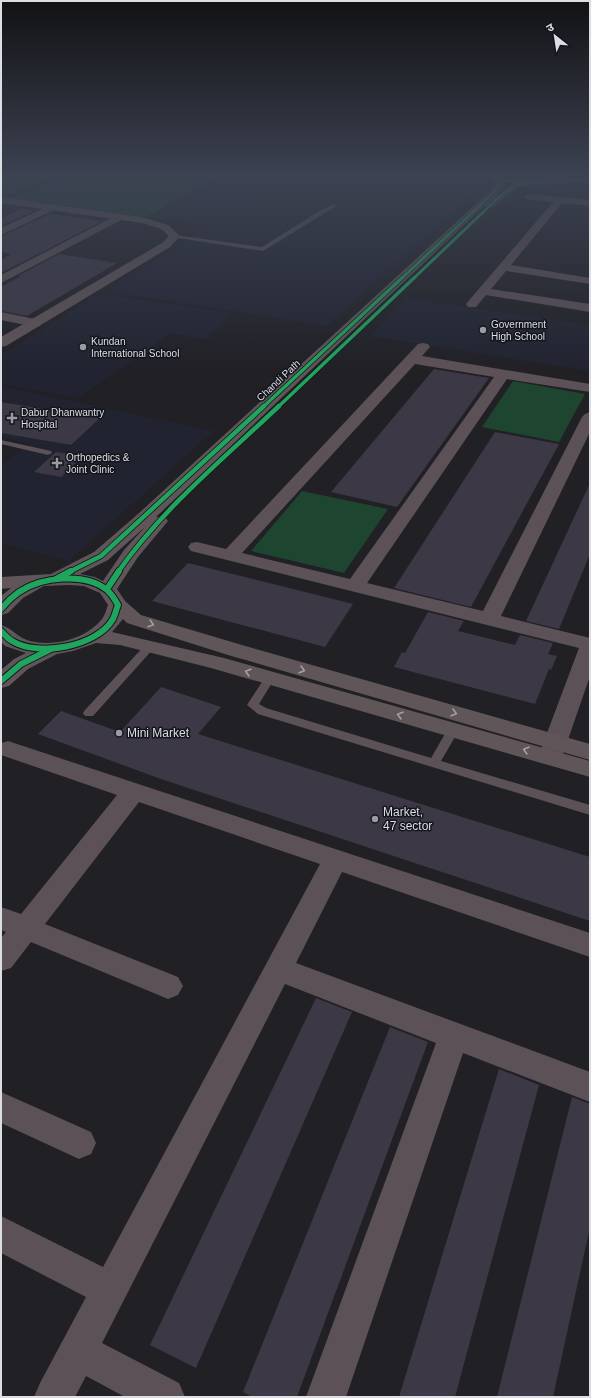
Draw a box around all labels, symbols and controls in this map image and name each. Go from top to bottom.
north arrow [535,16,575,56]
text: उ [544,20,556,34]
place label: Government High School [491,319,546,342]
marker: Government High School [478,325,488,335]
place label: Kundan International School [91,336,179,359]
marker: Kundan International School [78,342,88,352]
street label: Chandi Path [254,358,302,403]
place label: Dabur Dhanwantry Hospital [21,407,104,430]
marker: Dabur Dhanwantry Hospital [6,412,18,424]
place label: Orthopedics & Joint Clinic [66,452,130,475]
marker: Orthopedics & Joint Clinic [51,457,63,469]
one-way arrow [147,619,154,628]
one-way arrow [299,665,306,674]
one-way arrow [245,668,252,677]
one-way arrow [450,708,457,717]
one-way arrow [397,711,404,720]
place label: Mini Market [127,726,190,740]
marker: Mini Market [114,728,124,738]
one-way arrow [522,746,529,755]
place label: Market, 47 sector [383,805,432,833]
marker: Market, 47 sector [370,814,380,824]

